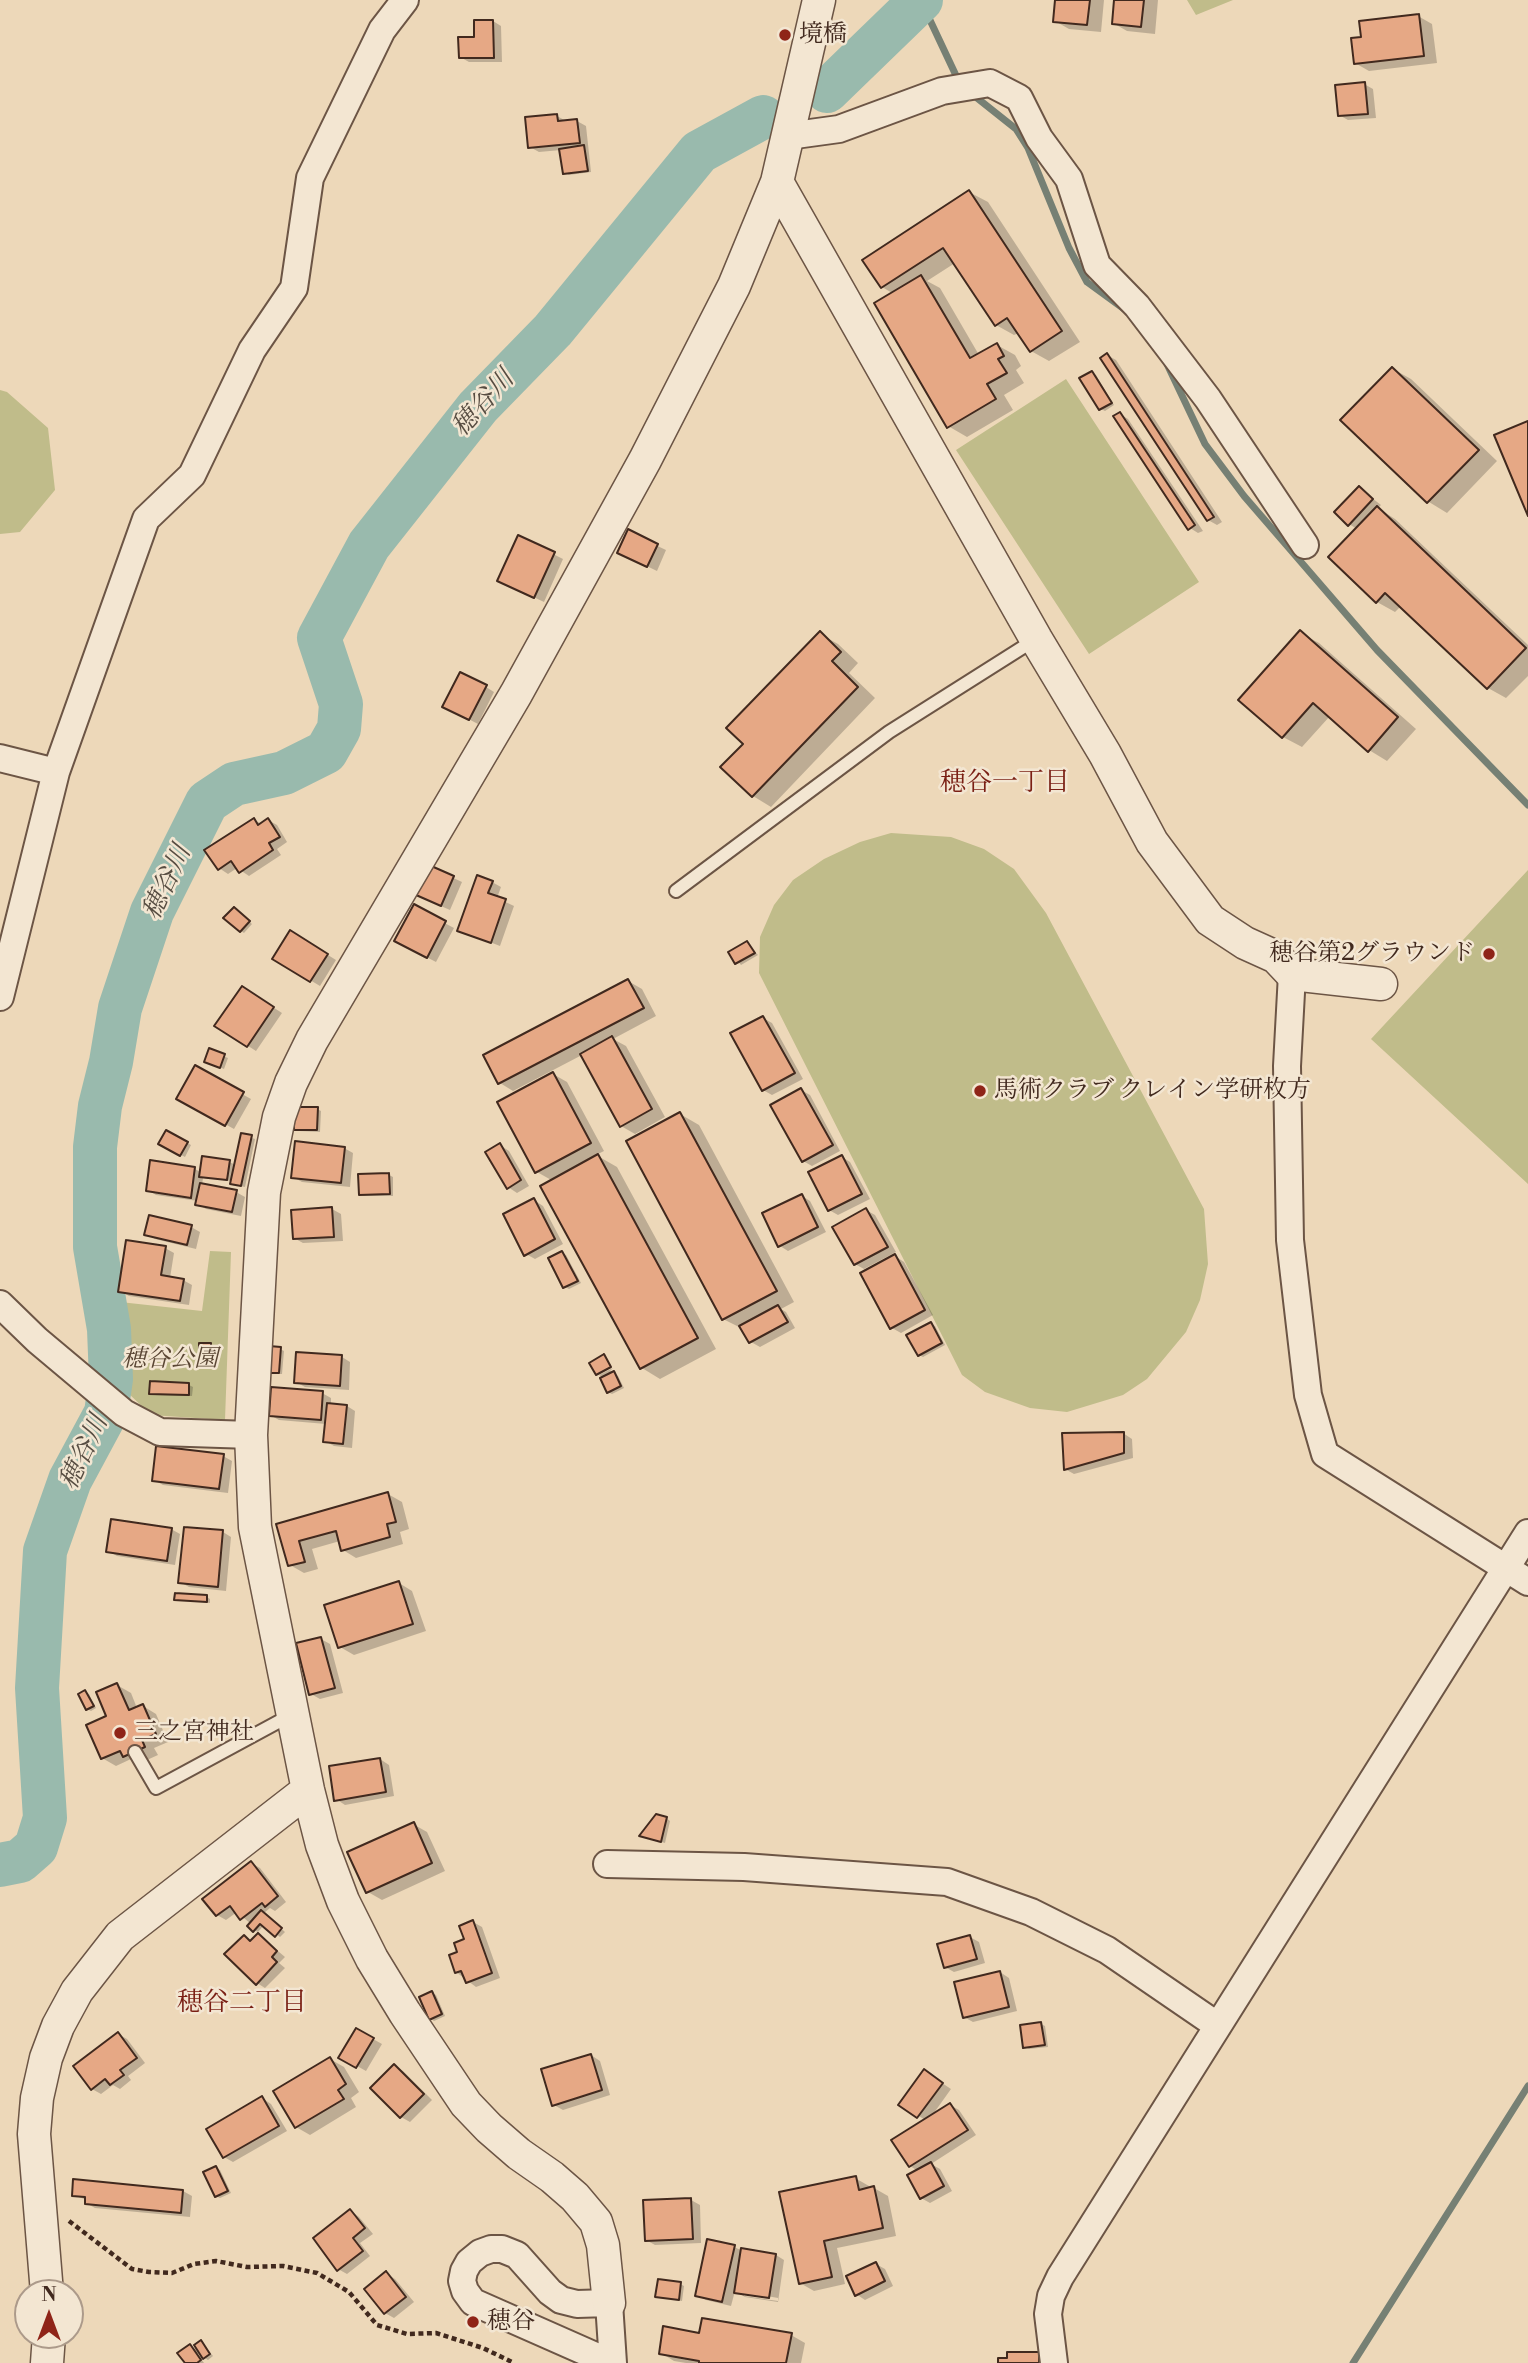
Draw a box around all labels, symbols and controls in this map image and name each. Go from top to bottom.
place label: 境橋 [799,21,847,49]
marker: 境橋 [777,27,793,43]
water label: 穂谷川 [446,365,522,443]
district label: 穂谷一丁目 [940,768,1070,800]
water label: 穂谷川 [137,841,199,925]
place label: 穂谷第2グラウンド [1269,940,1475,968]
marker: 穂谷第2グラウンド [1481,946,1497,962]
place label: 馬術クラブ クレイン学研枚方 [994,1077,1311,1105]
marker: 馬術クラブ クレイン学研枚方 [972,1083,988,1099]
park label: 穂谷公園 [122,1346,218,1374]
water label: 穂谷川 [54,1411,116,1495]
place label: 三之宮神社 [134,1719,254,1747]
marker: 三之宮神社 [112,1725,128,1741]
district label: 穂谷二丁目 [177,1988,307,2020]
north arrow [14,2279,84,2349]
text: N [41,2283,57,2307]
place label: 穂谷 [487,2308,535,2336]
marker: 穂谷 [465,2314,481,2330]

